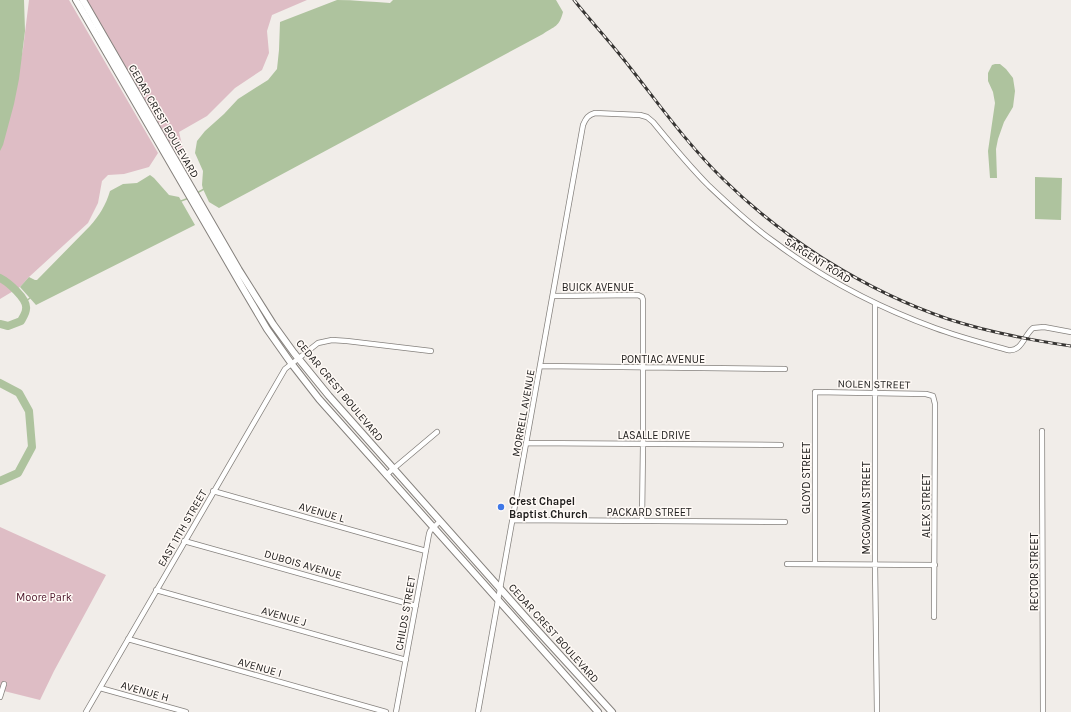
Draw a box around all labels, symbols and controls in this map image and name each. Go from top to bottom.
street label: CEDAR CREST BOULEVARD [126,62,201,180]
street label: SARGENT ROAD [782,235,853,286]
street label: BUICK AVENUE [562,281,634,294]
street label: CEDAR CREST BOULEVARD [293,337,386,444]
street label: PONTIAC AVENUE [621,353,705,366]
street label: MORRELL AVENUE [509,369,538,458]
street label: NOLEN STREET [837,377,911,392]
street label: LASALLE DRIVE [618,429,690,442]
street label: GLOYD STREET [800,442,813,514]
street label: MCGOWAN STREET [860,461,873,554]
street label: ALEX STREET [920,473,933,538]
street label: EAST 11TH STREET [155,487,210,569]
place label: Crest Chapel Baptist Church [509,495,588,521]
street label: AVENUE L [297,500,347,525]
marker: Crest Chapel Baptist Church [496,502,506,512]
street label: PACKARD STREET [606,506,692,519]
street label: RECTOR STREET [1028,532,1041,611]
street label: DUBOIS AVENUE [263,547,343,582]
street label: CHILDS STREET [393,574,419,651]
street label: CEDAR CREST BOULEVARD [506,581,602,686]
park label: Moore Park [16,591,72,604]
street label: AVENUE J [260,604,308,629]
street label: AVENUE I [236,655,283,680]
street label: AVENUE H [119,678,170,705]

